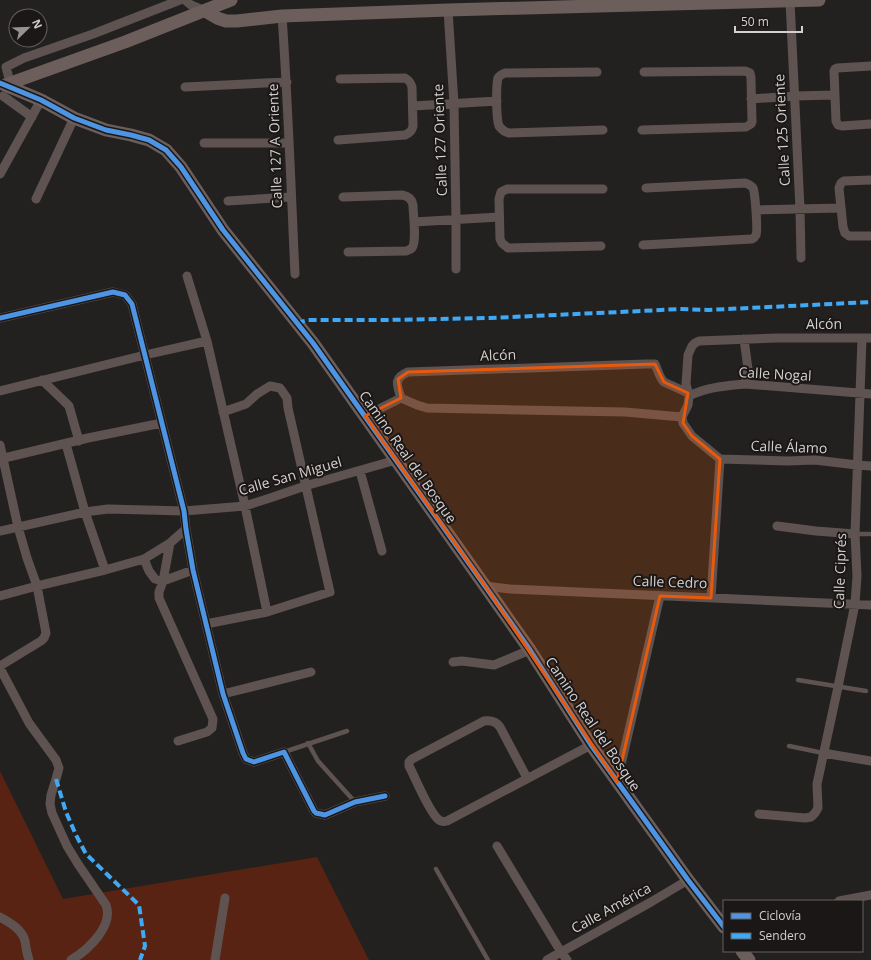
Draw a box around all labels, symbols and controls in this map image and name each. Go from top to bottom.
north arrow [8,8,48,48]
scale bar [735,8,802,34]
text: 50 m [741,13,769,30]
text: N [29,17,46,31]
street label: Calle 125 Oriente [769,73,794,187]
street label: Calle 127 A Oriente [263,83,286,209]
street label: Calle 127 Oriente [428,83,451,196]
street label: Alcón [806,314,842,333]
street label: Alcón [480,344,516,365]
street label: Calle Nogal [738,362,812,385]
street label: Camino Real del Bosque [355,387,462,527]
street label: Calle Álamo [750,436,828,457]
street label: Calle San Miguel [236,452,344,499]
street label: Calle Ciprés [829,532,850,609]
street label: Calle Cedro [632,571,708,592]
street label: Camino Real del Bosque [541,653,646,795]
street label: Calle América [567,878,654,937]
legend [723,900,863,952]
text: Ciclovía [759,907,801,924]
text: Sendero [759,927,806,944]

